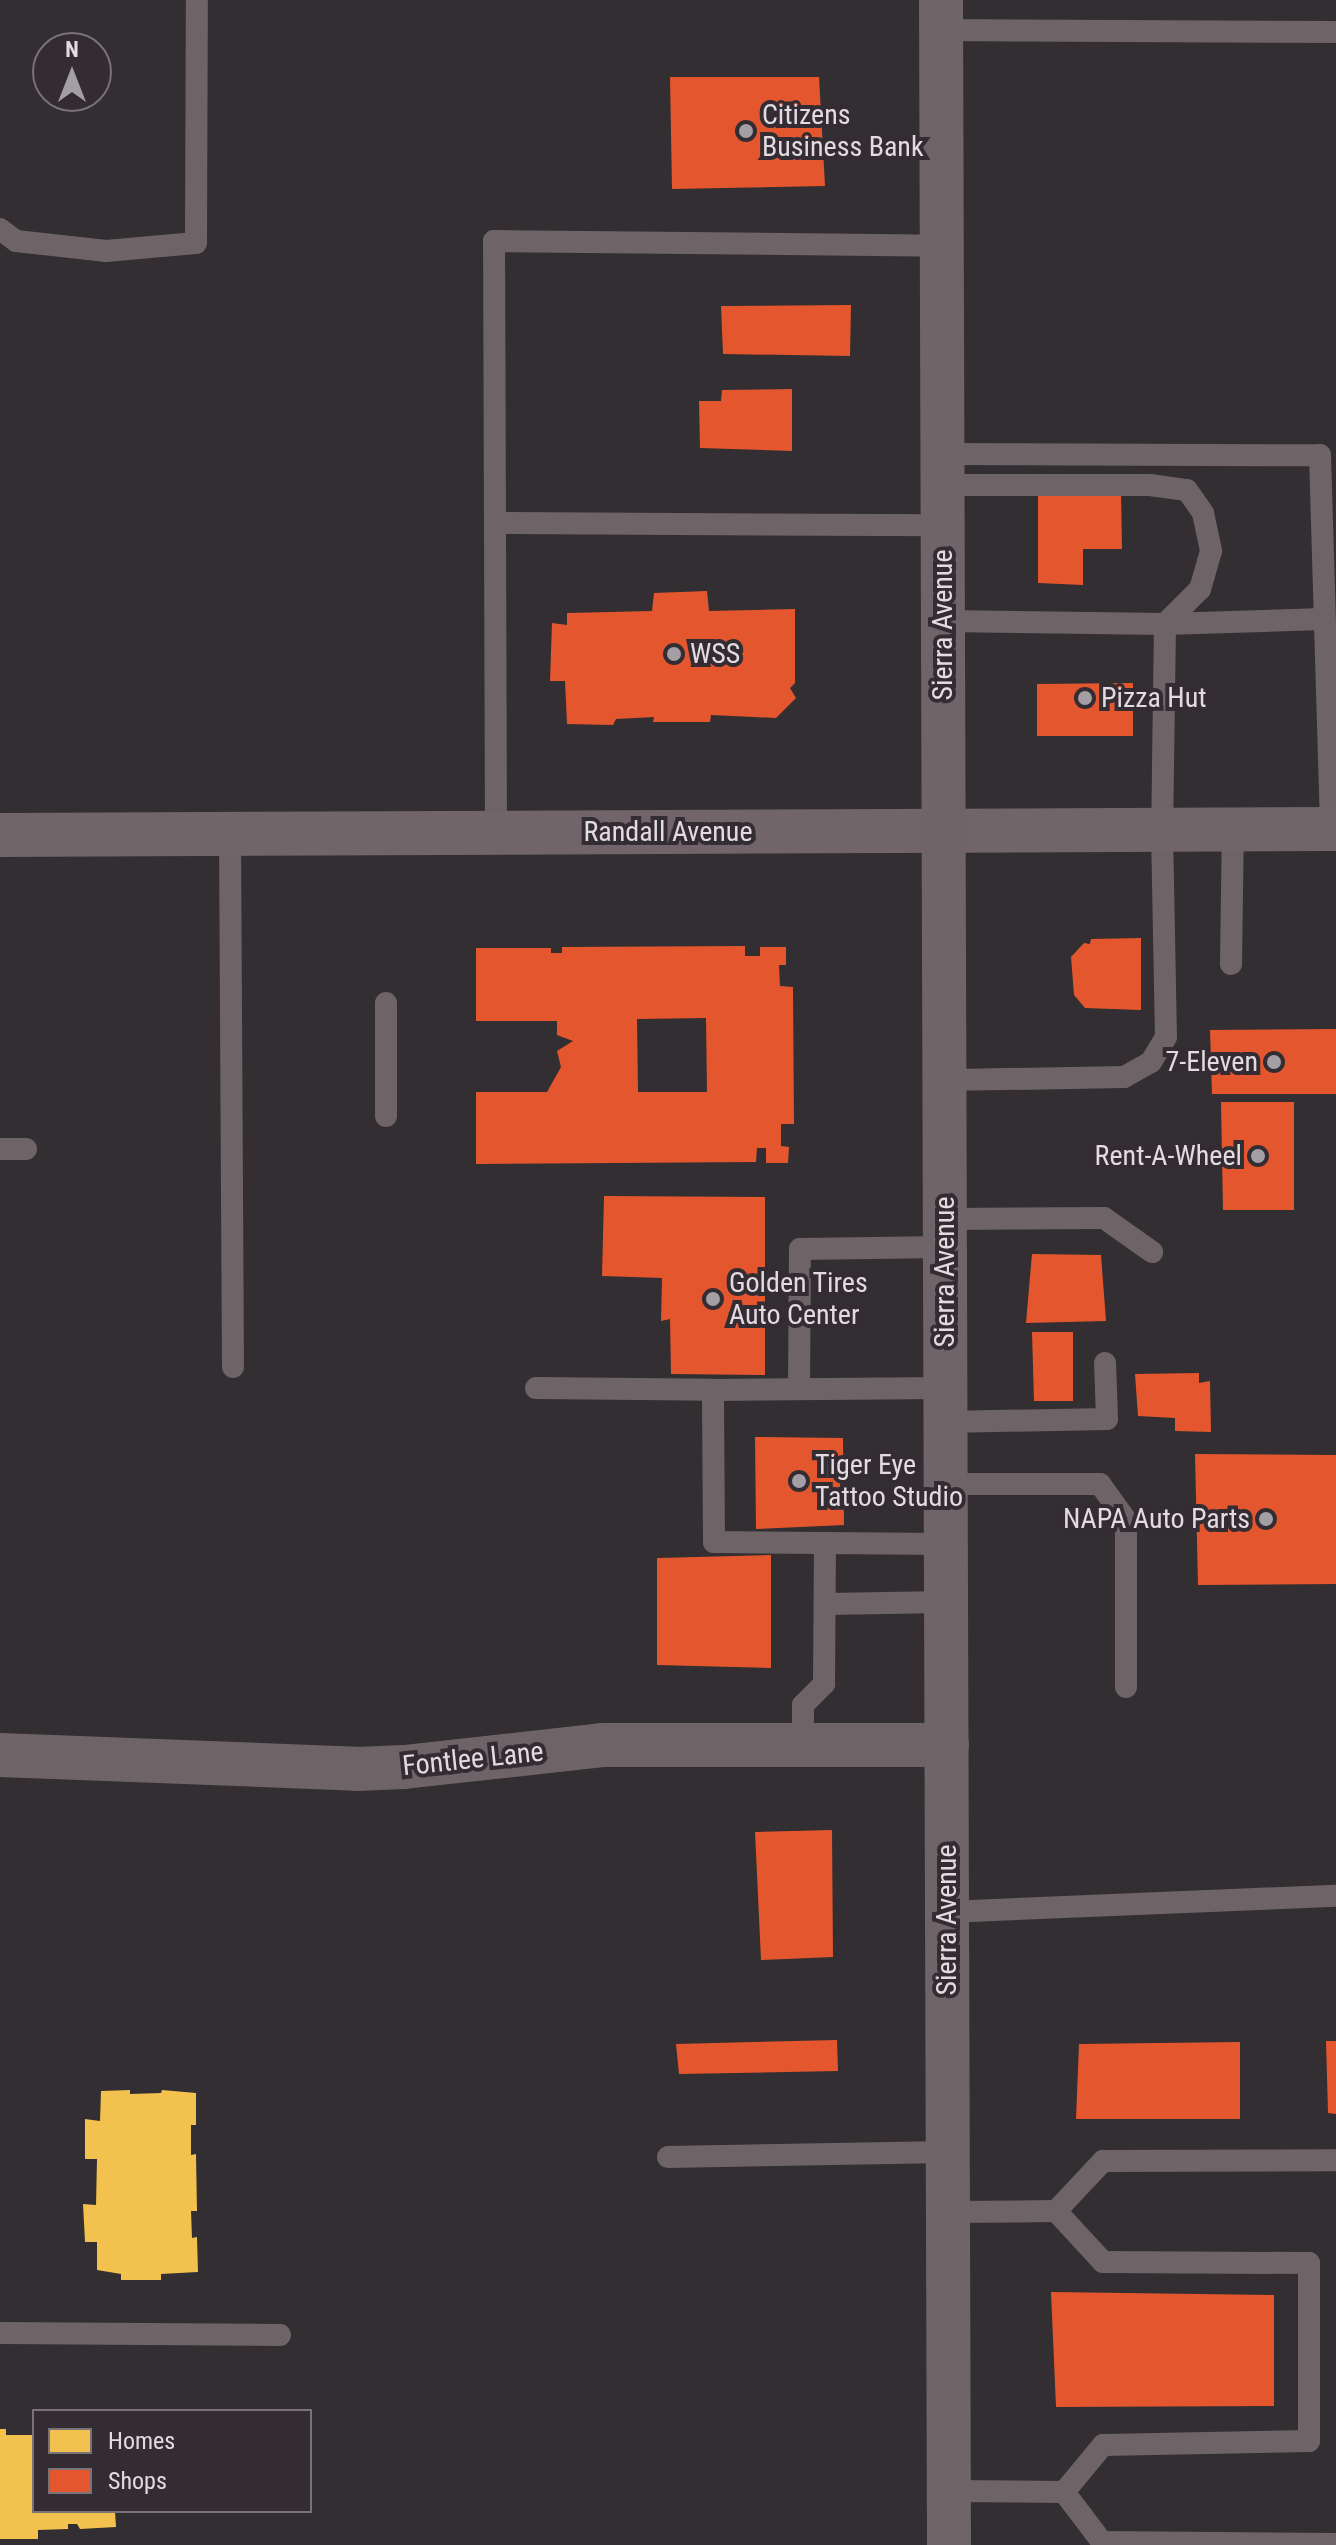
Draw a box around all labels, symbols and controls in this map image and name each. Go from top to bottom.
north arrow [32,32,112,112]
text: N [65,37,79,62]
place label: Citizens Business Bank [762,98,924,164]
marker: Citizens Business Bank [737,122,755,140]
street label: Sierra Avenue [926,549,960,701]
place label: WSS [690,637,740,671]
marker: WSS [665,645,683,663]
place label: Pizza Hut [1101,681,1207,715]
marker: Pizza Hut [1076,689,1094,707]
street label: Randall Avenue [583,815,753,849]
place label: 7-Eleven [1165,1045,1258,1079]
marker: 7-Eleven [1265,1053,1283,1071]
place label: Rent-A-Wheel [1095,1139,1242,1173]
marker: Rent-A-Wheel [1249,1147,1267,1165]
street label: Sierra Avenue [928,1196,962,1348]
place label: Golden Tires Auto Center [729,1266,868,1332]
marker: Golden Tires Auto Center [704,1290,722,1308]
place label: Tiger Eye Tattoo Studio [815,1448,963,1514]
marker: Tiger Eye Tattoo Studio [790,1472,808,1490]
place label: NAPA Auto Parts [1063,1502,1250,1536]
marker: NAPA Auto Parts [1257,1510,1275,1528]
street label: Fontlee Lane [401,1735,545,1783]
street label: Sierra Avenue [930,1844,964,1996]
legend [32,2409,312,2513]
text: Homes [108,2427,175,2455]
text: Shops [108,2467,167,2495]

